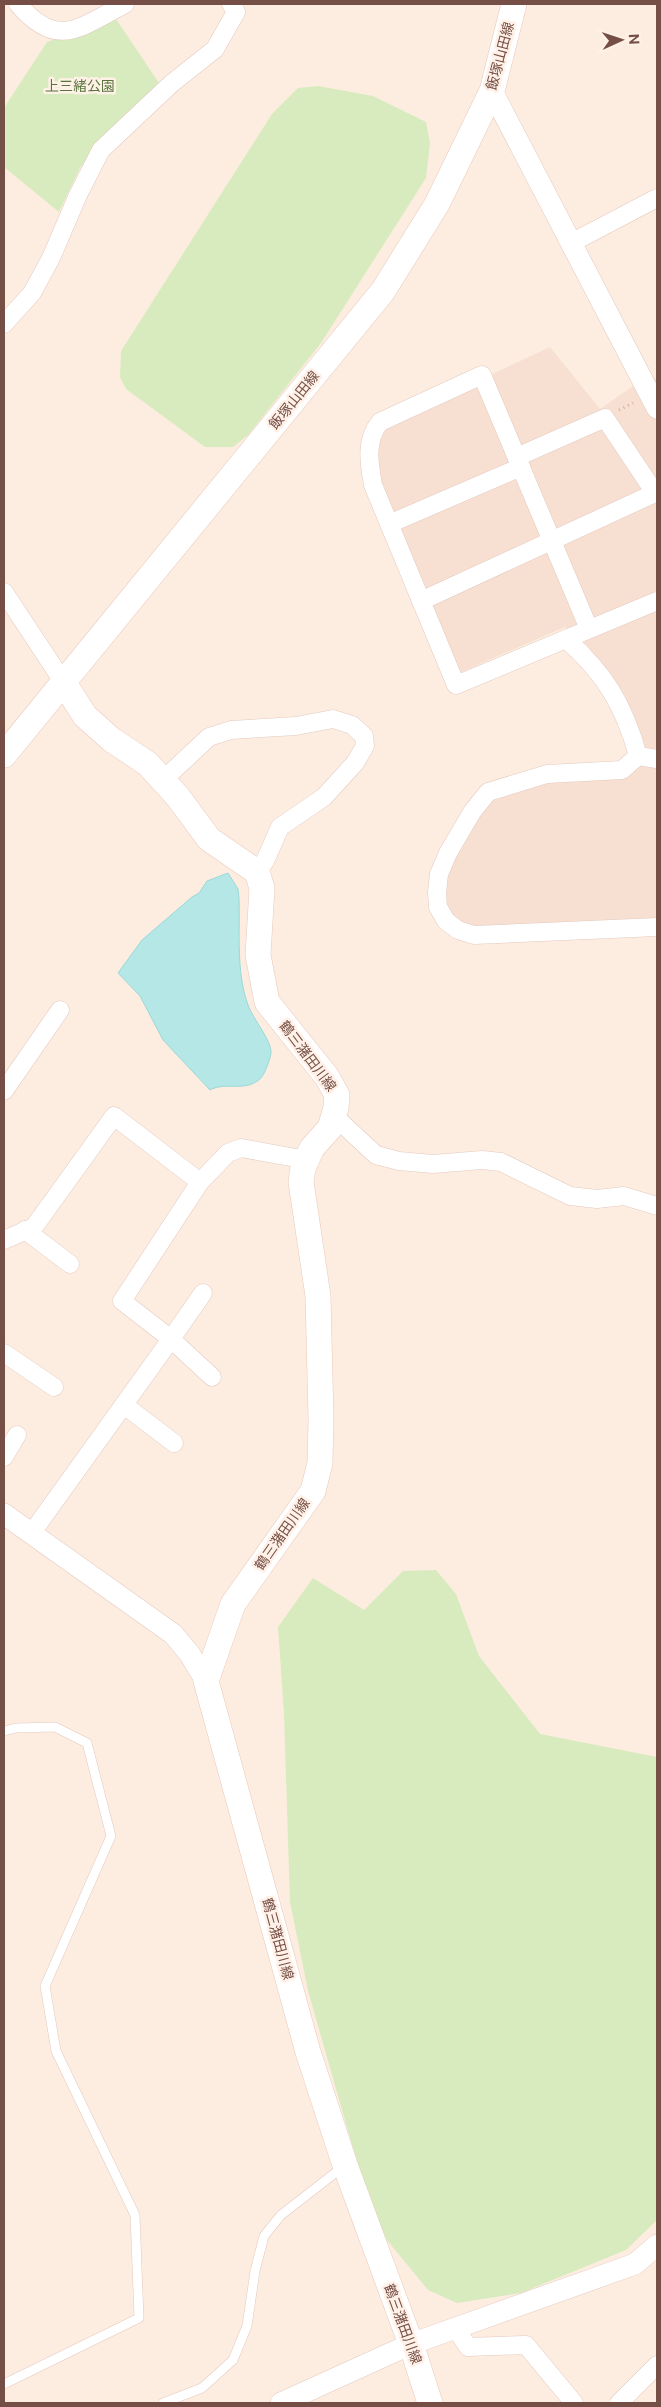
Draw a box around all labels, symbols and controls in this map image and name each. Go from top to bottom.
north arrow [596,15,646,65]
street label: 飯塚山田線 [483,20,517,92]
text: N [626,33,642,45]
park label: 上三緒公園 [45,78,115,94]
street label: 飯塚山田線 [266,368,322,432]
street label: 鶴三潴田川線 [276,1018,340,1094]
street label: 鶴三潴田川線 [251,1495,313,1573]
street label: 鶴三潴田川線 [259,1896,297,1982]
street label: 鶴三潴田川線 [381,2282,425,2366]

